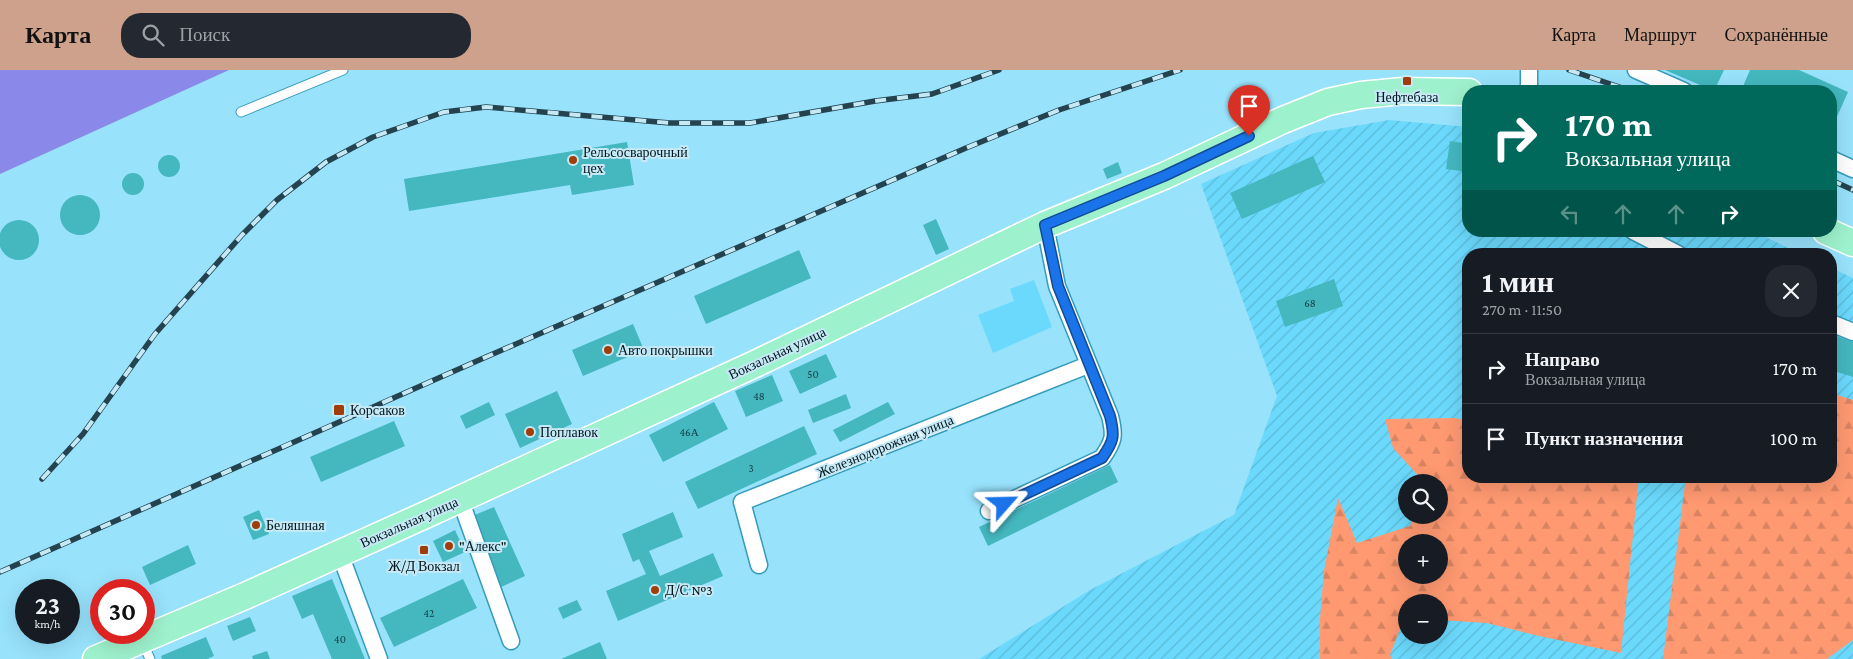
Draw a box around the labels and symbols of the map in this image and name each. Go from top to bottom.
marker: Нефтебаза [1401,75,1413,87]
pin [1228,85,1270,136]
place label: Нефтебаза [1376,89,1439,105]
place label: Рельсосварочный цех [583,144,688,176]
marker: Рельсосварочный цех [567,154,579,166]
house number: 68 [1304,297,1316,309]
street label: Вокзальная улица [726,323,829,383]
place label: Авто покрышки [618,342,713,358]
marker: Авто покрышки [602,344,614,356]
house number: 50 [807,368,819,380]
house number: 48 [753,390,765,402]
place label: Корсаков [350,402,405,418]
marker: Корсаков [332,403,346,417]
street label: Железнодорожная улица [814,411,956,481]
place label: Поплавок [540,424,598,440]
marker: Поплавок [524,426,536,438]
house number: 46А [679,426,699,438]
house number: 3 [748,462,754,474]
position arrow [977,477,1029,529]
street label: Вокзальная улица [358,493,461,551]
place label: Беляшная [266,517,325,533]
marker: Беляшная [250,519,262,531]
place label: "Алекс" [459,538,506,554]
marker: "Алекс" [443,540,455,552]
marker: Ж/Д Вокзал [418,544,430,556]
place label: Ж/Д Вокзал [388,558,460,574]
speed limit sign: 30 [90,579,155,644]
place label: Д/С №3 [665,582,713,598]
marker: Д/С №3 [649,584,661,596]
house number: 42 [424,607,434,619]
house number: 40 [334,633,346,645]

